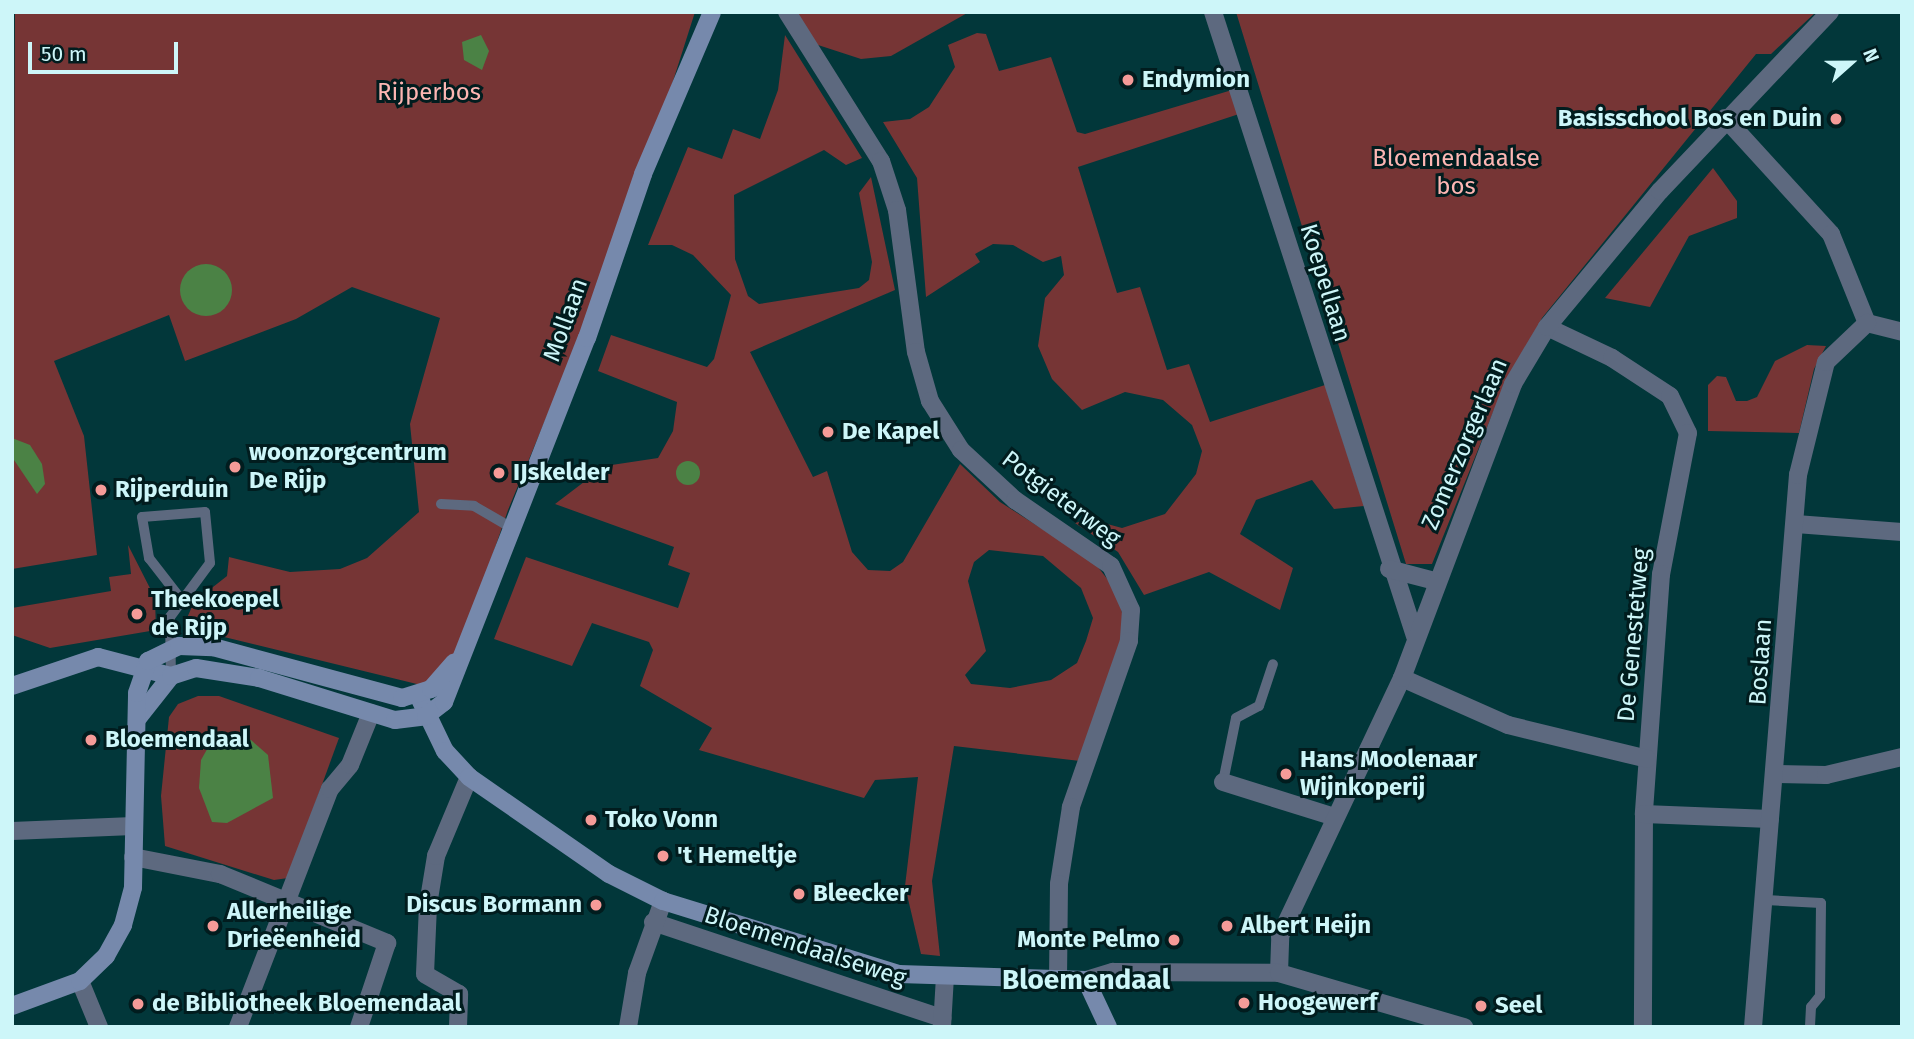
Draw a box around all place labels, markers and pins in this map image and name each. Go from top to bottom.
place label: Endymion [1142,66,1250,94]
marker: Endymion [1120,72,1136,88]
place label: Basisschool Bos en Duin [1558,105,1822,133]
marker: Basisschool Bos en Duin [1828,111,1844,127]
place label: De Kapel [842,418,939,446]
marker: De Kapel [820,424,836,440]
place label: woonzorgcentrum De Rijp [249,439,447,495]
marker: woonzorgcentrum De Rijp [227,459,243,475]
place label: IJskelder [513,459,610,487]
marker: IJskelder [491,465,507,481]
place label: Rijperduin [115,476,229,504]
marker: Rijperduin [93,482,109,498]
place label: Theekoepel de Rijp [151,586,279,642]
marker: Theekoepel de Rijp [129,606,145,622]
place label: Bloemendaal [105,726,249,754]
marker: Bloemendaal [83,732,99,748]
place label: Hans Moolenaar Wijnkoperij [1300,746,1477,802]
marker: Hans Moolenaar Wijnkoperij [1278,766,1294,782]
place label: Toko Vonn [605,806,718,834]
marker: Toko Vonn [583,812,599,828]
place label: 't Hemeltje [677,842,797,870]
marker: 't Hemeltje [655,848,671,864]
place label: Bleecker [813,880,909,908]
marker: Bleecker [791,886,807,902]
place label: Discus Bormann [406,891,582,919]
marker: Discus Bormann [588,897,604,913]
place label: Allerheilige Drieëenheid [227,898,361,954]
place label: Albert Heijn [1241,912,1371,940]
marker: Allerheilige Drieëenheid [205,918,221,934]
marker: Albert Heijn [1219,918,1235,934]
place label: Monte Pelmo [1017,926,1160,954]
marker: Monte Pelmo [1166,932,1182,948]
place label: Hoogewerf [1258,989,1377,1017]
place label: de Bibliotheek Bloemendaal [152,990,462,1018]
place label: Seel [1495,992,1542,1020]
marker: Hoogewerf [1236,995,1252,1011]
marker: de Bibliotheek Bloemendaal [130,996,146,1012]
marker: Seel [1473,998,1489,1014]

